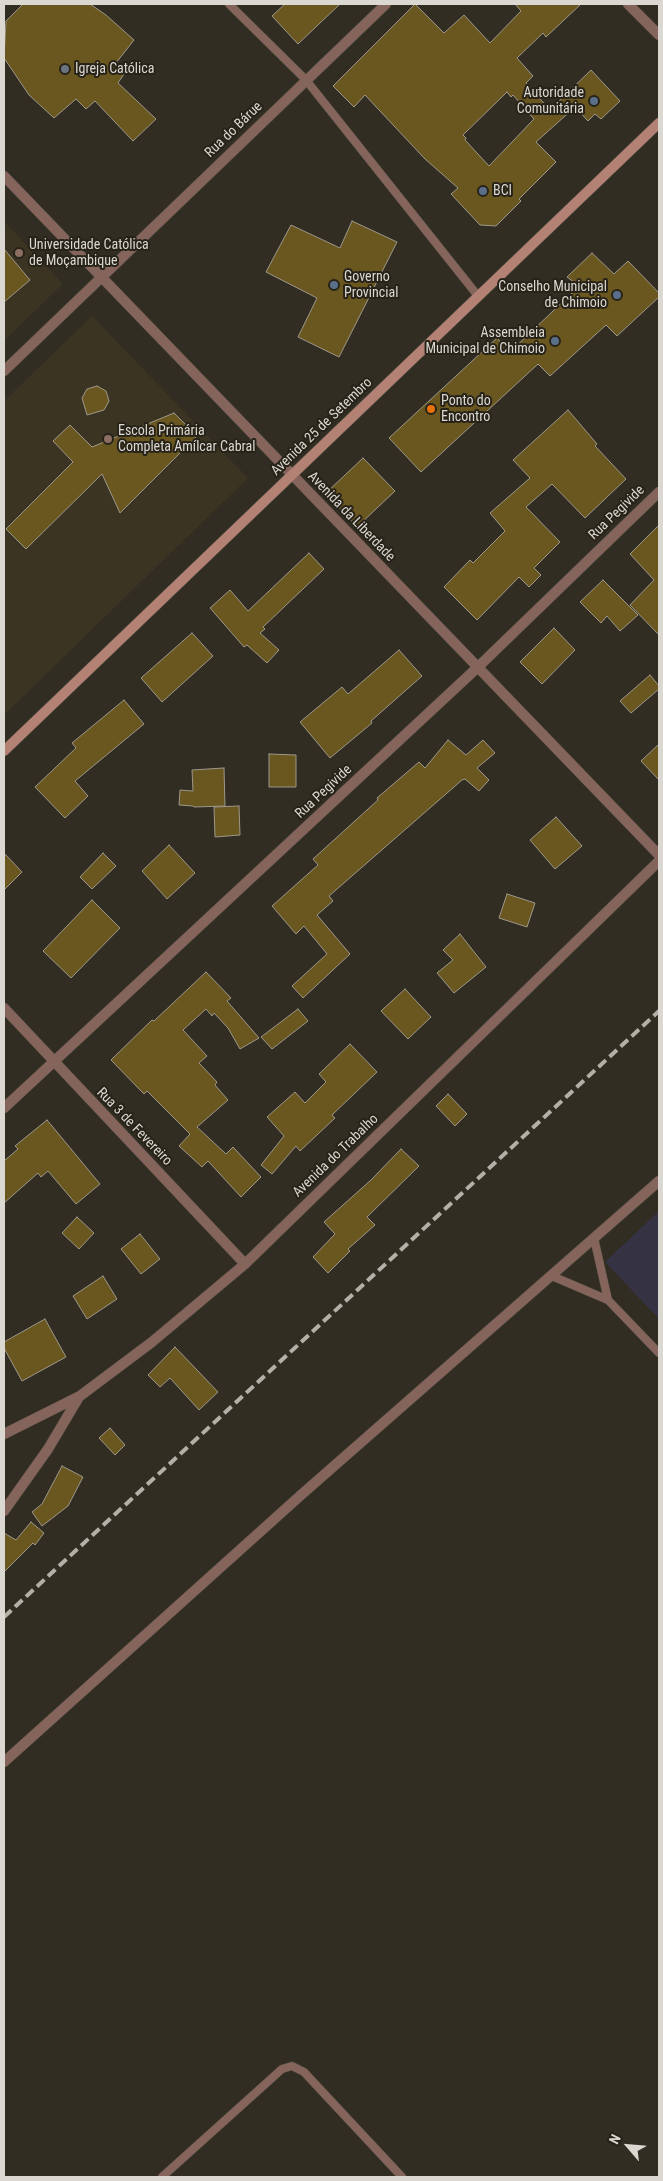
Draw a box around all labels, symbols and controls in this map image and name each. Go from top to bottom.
place label: Igreja Católica [75,61,154,77]
marker: Igreja Católica [59,63,71,75]
place label: Autoridade Comunitária [517,85,584,118]
marker: Autoridade Comunitária [588,95,600,107]
street label: Rua do Bárue [202,99,266,161]
place label: BCI [493,183,512,199]
marker: BCI [477,185,489,197]
place label: Universidade Católica de Moçambique [29,237,149,270]
marker: Universidade Católica de Moçambique [13,247,25,259]
place label: Governo Provincial [344,269,398,302]
marker: Governo Provincial [328,279,340,291]
place label: Conselho Municipal de Chimoio [498,279,607,312]
marker: Conselho Municipal de Chimoio [611,289,623,301]
place label: Assembleia Municipal de Chimoio [426,325,545,358]
marker: Assembleia Municipal de Chimoio [549,335,561,347]
street label: Avenida 25 de Setembro [268,374,376,480]
place label: Ponto do Encontro [441,393,491,426]
marker: Ponto do Encontro [425,403,437,415]
place label: Escola Primária Completa Amílcar Cabral [118,423,255,456]
marker: Escola Primária Completa Amílcar Cabral [102,433,114,445]
street label: Avenida da Liberdade [304,469,398,565]
street label: Rua Pegivide [586,482,648,544]
street label: Rua Pegivide [292,762,356,822]
street label: Rua 3 de Fevereiro [93,1085,175,1169]
street label: Avenida do Trabalho [290,1111,382,1201]
north arrow [603,2121,653,2171]
text: N [606,2132,624,2147]

